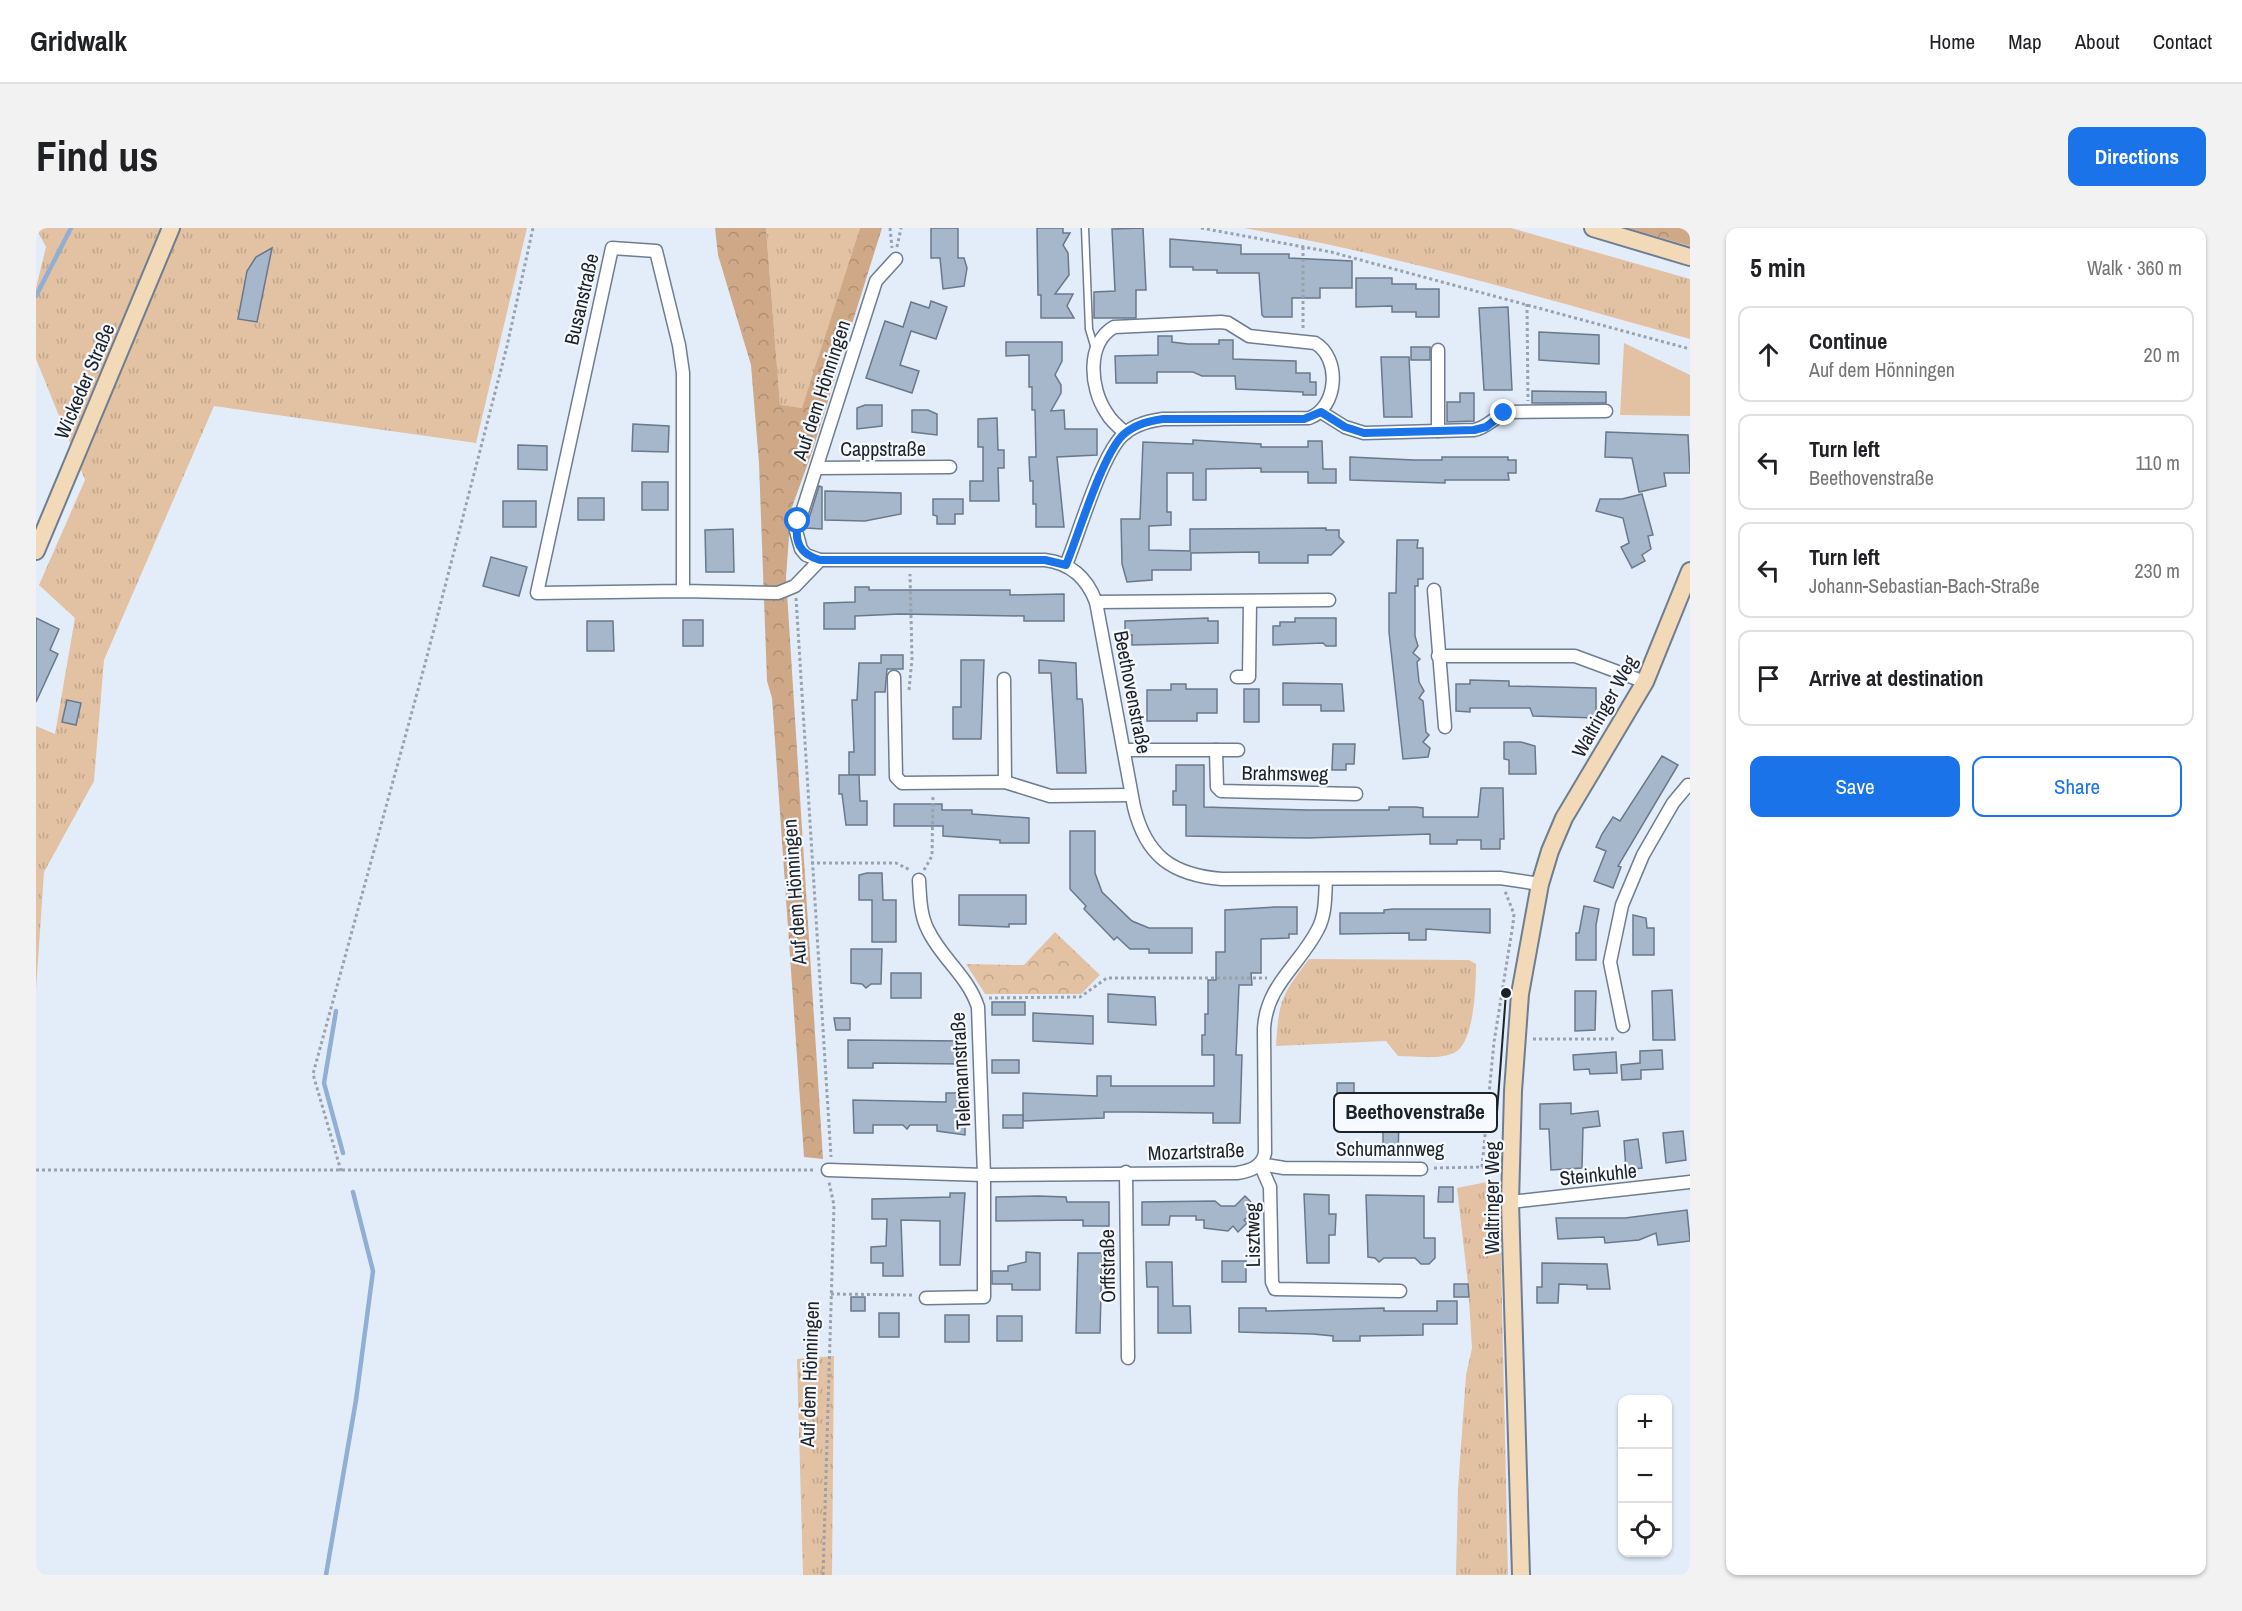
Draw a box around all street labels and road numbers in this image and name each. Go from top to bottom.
street label: Busanstraße [557,251,605,347]
street label: Auf dem Hönningen [785,316,856,464]
street label: Wickeder Straße [48,319,120,443]
street label: Cappstraße [840,435,926,462]
street label: Beethovenstraße [1108,628,1158,756]
street label: Waltringer Weg [1565,650,1643,762]
street label: Brahmsweg [1241,759,1329,787]
street label: Auf dem Hönningen [775,818,813,967]
street label: Telemannstraße [943,1012,977,1130]
street label: Schumannweg [1336,1135,1444,1162]
street label: Mozartstraße [1147,1136,1245,1166]
street label: Waltringer Weg [1478,1141,1505,1255]
street label: Steinkuhle [1558,1157,1638,1191]
street label: Lisztweg [1238,1202,1266,1268]
street label: Orffstraße [1093,1229,1121,1303]
street label: Auf dem Hönningen [793,1301,825,1448]

